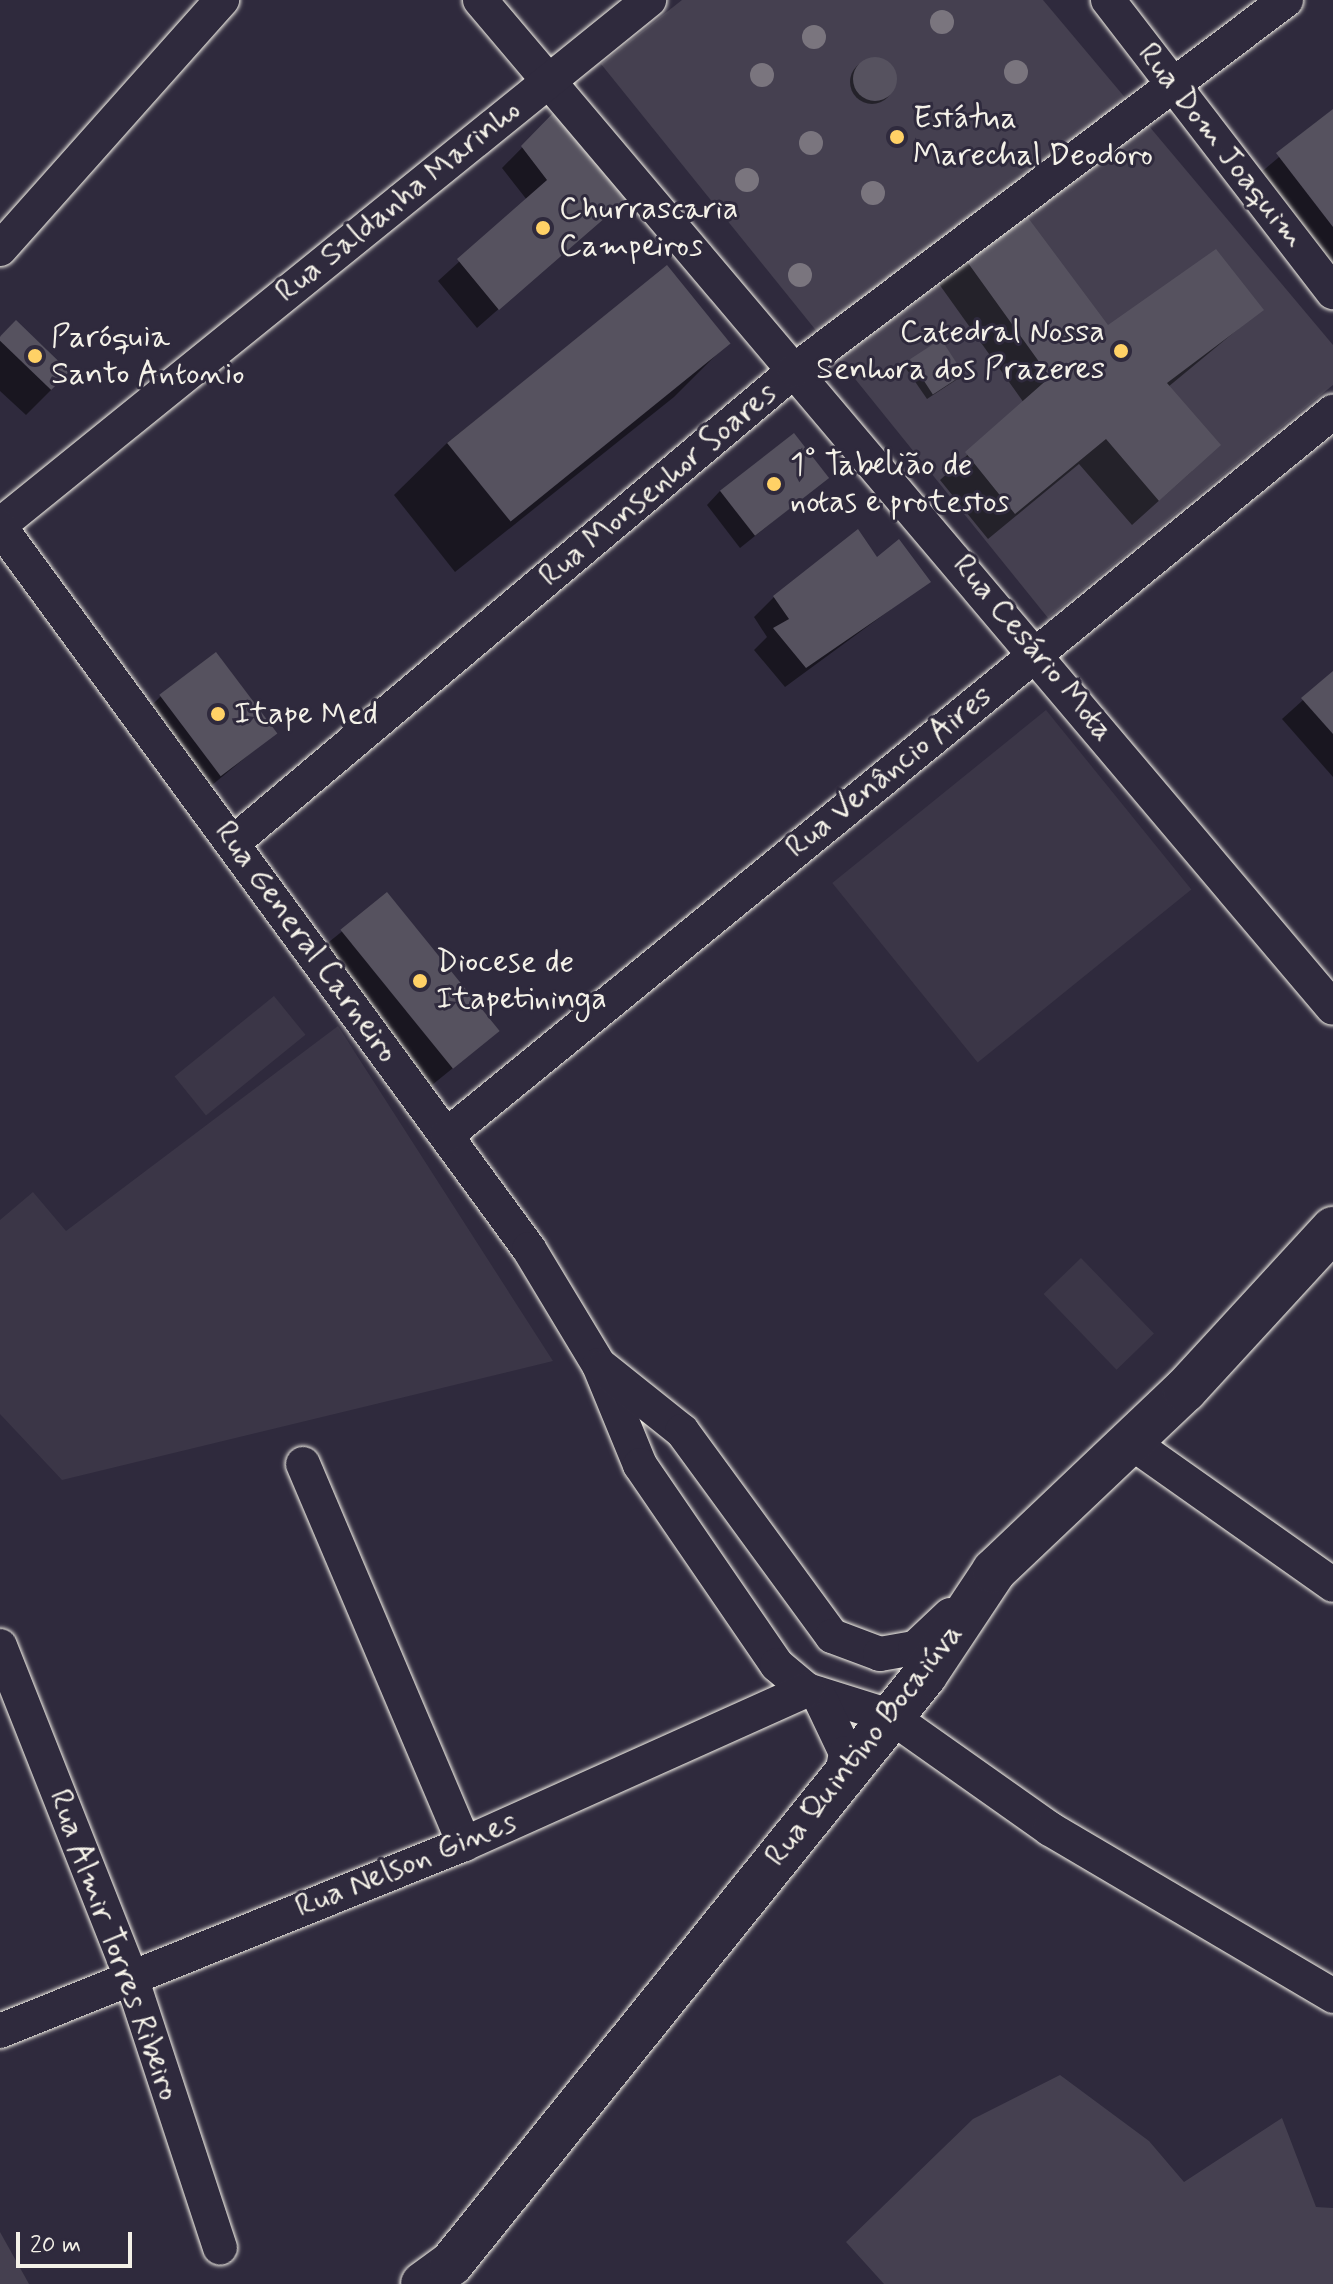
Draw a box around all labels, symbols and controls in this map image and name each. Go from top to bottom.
street label: Rua Dom Joaquim [1127,33,1315,259]
street label: Rua Saldanha Marinho [265,88,531,314]
place label: Estátua Marechal Deodoro [913,100,1153,175]
marker: Estátua Marechal Deodoro [888,128,906,146]
place label: Churrascaria Campeiros [559,191,738,266]
marker: Churrascaria Campeiros [534,219,552,237]
place label: Catedral Nossa Senhora dos Prazeres [815,314,1105,389]
place label: Paróquia Santo Antonio [51,319,245,394]
marker: Catedral Nossa Senhora dos Prazeres [1112,342,1130,360]
marker: Paróquia Santo Antonio [26,347,44,365]
street label: Rua Monsenhor Soares [532,375,784,595]
place label: 1° Tabelião de notas e protestos [790,447,1010,522]
marker: 1° Tabelião de notas e protestos [765,475,783,493]
street label: Rua Cesário Mota [943,546,1123,750]
street label: Rua Venâncio Aires [778,677,1000,867]
place label: Itape Med [234,695,381,733]
marker: Itape Med [209,705,227,723]
street label: Rua General Carneiro [202,809,410,1075]
place label: Diocese de Itapetininga [436,944,607,1019]
marker: Diocese de Itapetininga [411,972,429,990]
street label: Rua Quintino Bocaiúva [757,1616,971,1874]
street label: Rua Almir Torres Ribeiro [39,1782,189,2108]
street label: Rua Nelson Gines [294,1805,518,1925]
scale bar [20,2216,136,2266]
text: 20 m [30,2230,81,2261]

